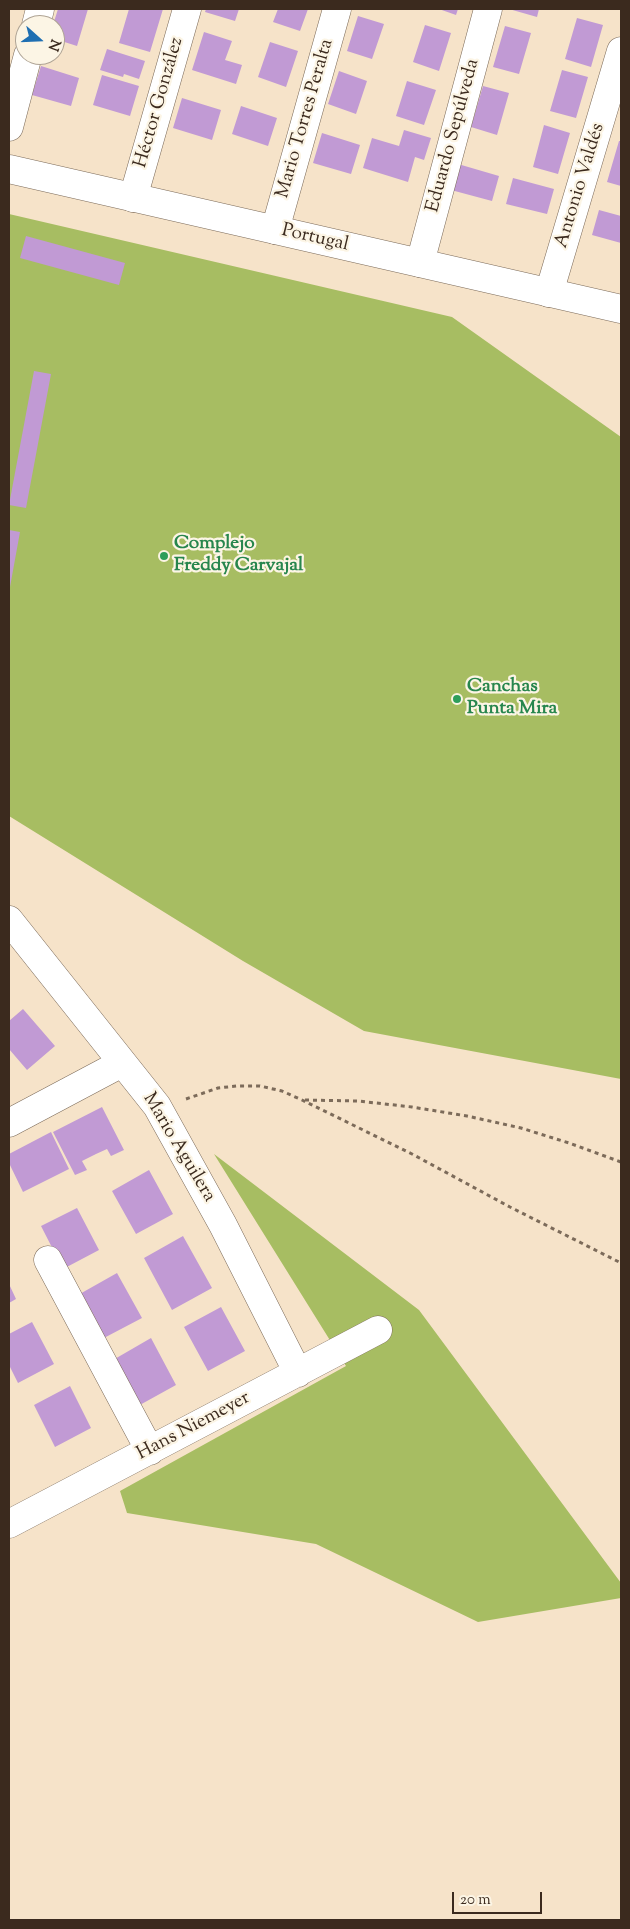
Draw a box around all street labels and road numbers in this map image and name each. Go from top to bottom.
street label: Héctor González [130,35,190,171]
street label: Mario Torres Peralta [272,37,340,201]
street label: Eduardo Sepúlveda [423,57,485,215]
street label: Antonio Valdés [551,121,611,251]
street label: Portugal [279,220,351,258]
street label: Mario Aguilera [136,1089,220,1207]
street label: Hans Niemeyer [133,1388,255,1466]

